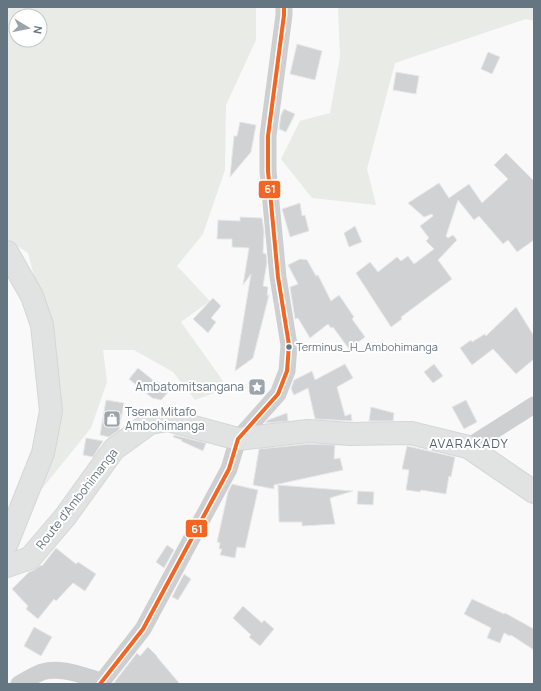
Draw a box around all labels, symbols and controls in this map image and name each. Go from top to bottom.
north arrow [8,8,48,48]
text: N [30,25,46,35]
line badge: 61 [258,180,281,199]
text: 61 [264,181,276,196]
place label: Terminus_H_Ambohimanga [296,339,438,354]
marker: Terminus_H_Ambohimanga [284,342,294,352]
place icon: Ambatomitsangana [247,377,267,397]
place label: Ambatomitsangana [135,378,244,395]
place label: Tsena Mitafo Ambohimanga [125,403,205,434]
shop icon: Tsena Mitafo Ambohimanga [102,409,122,429]
district label: AVARAKADY [429,434,509,452]
street label: Route d'Ambohimanga [32,445,121,553]
line badge: 61 [185,519,208,538]
text: 61 [191,521,203,536]

